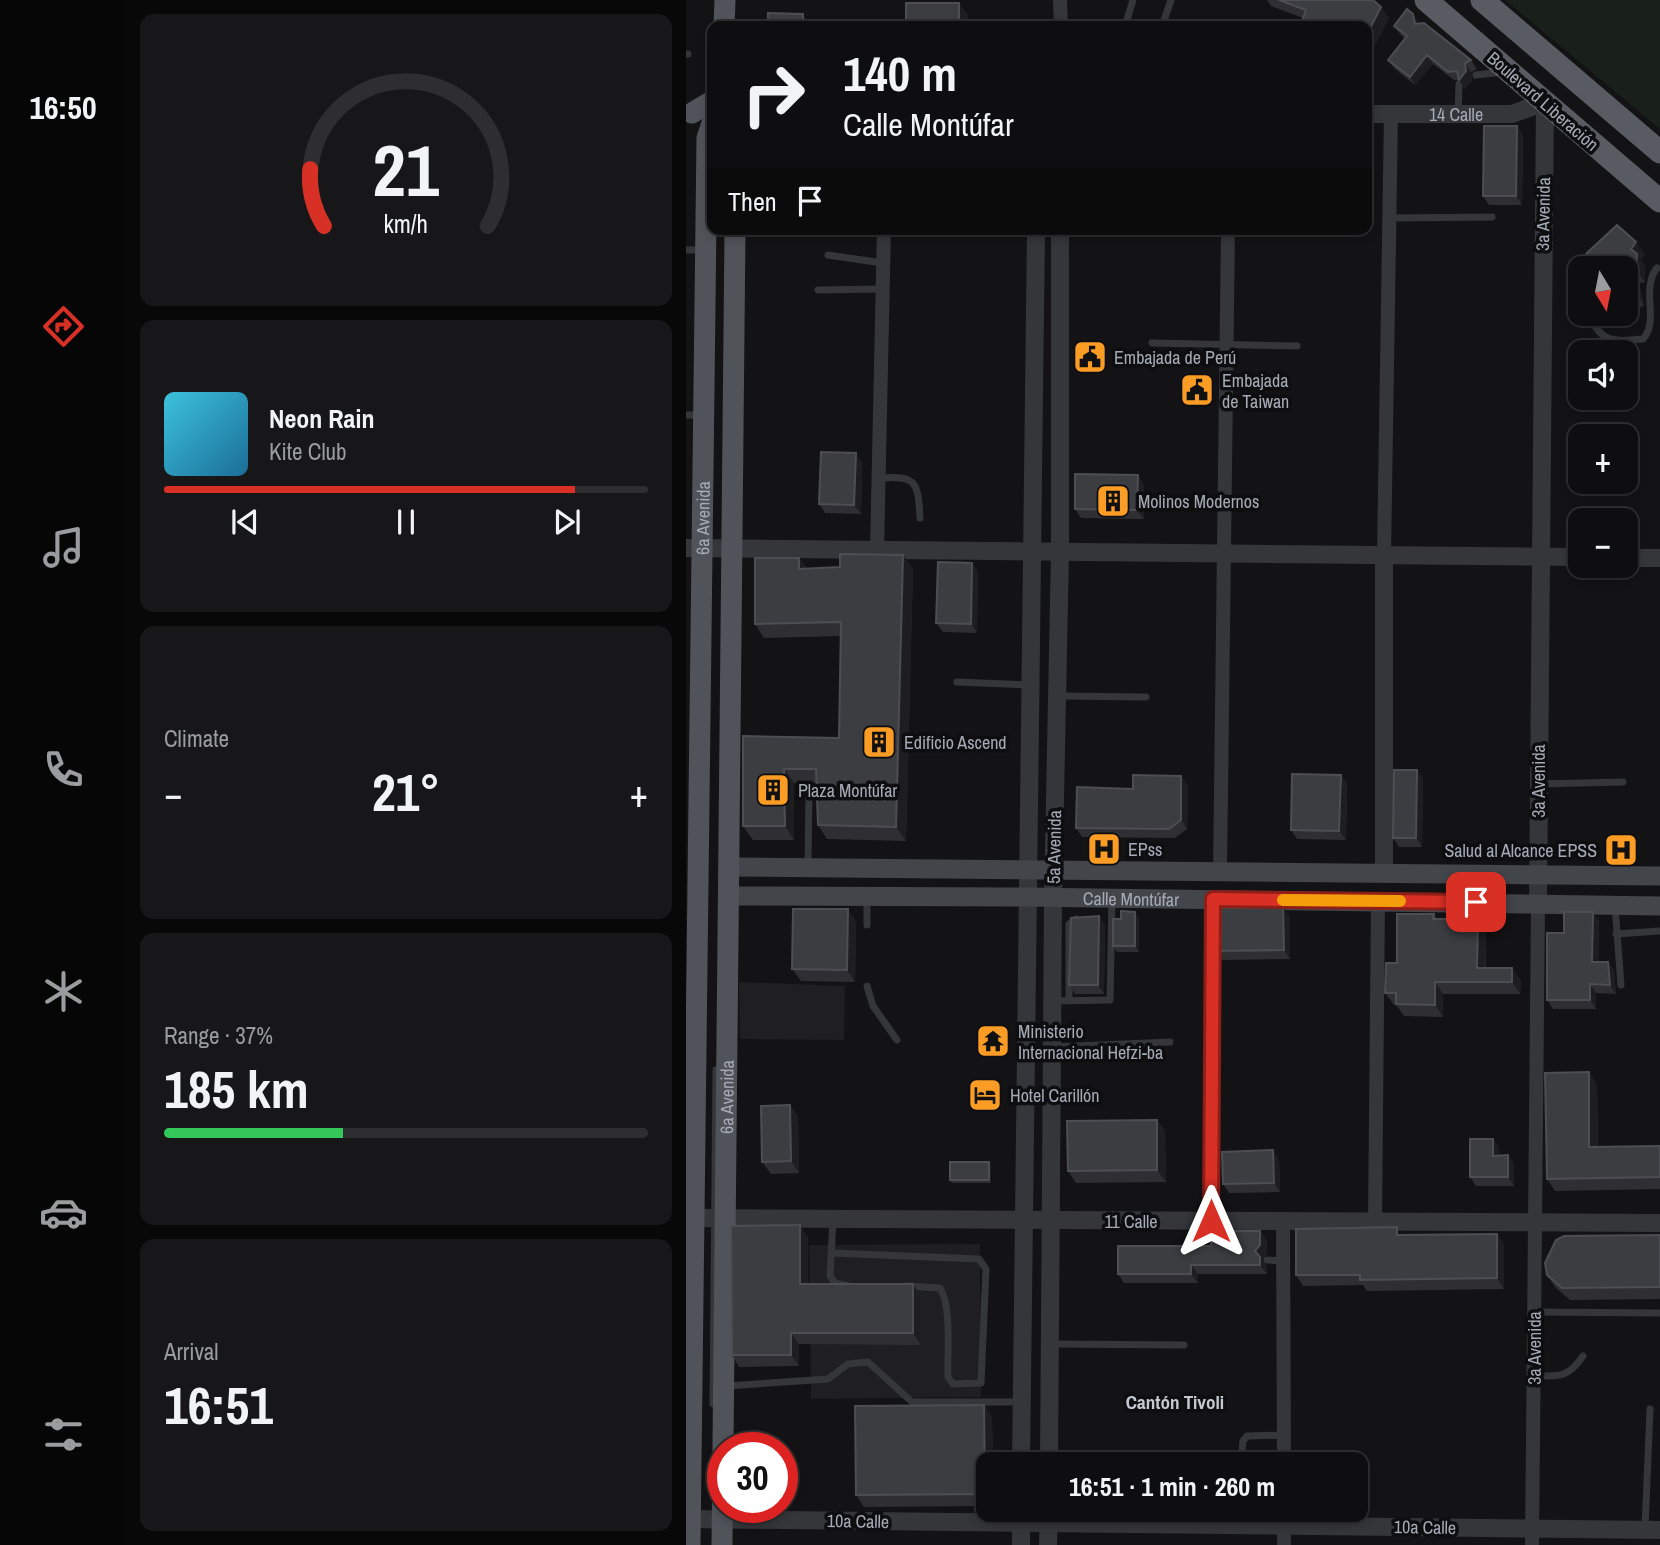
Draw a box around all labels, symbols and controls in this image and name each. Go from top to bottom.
text: 140 m [843,40,957,106]
street label: Boulevard Liberación [1482,46,1604,156]
icon: right [728,49,819,140]
text: 16:50 [29,86,97,129]
street label: 14 Calle [1429,102,1483,127]
text: Calle Montúfar [843,103,1014,146]
text: 21 [373,121,440,219]
street label: 3a Avenida [1530,177,1556,251]
icon: arrive [791,182,829,220]
text: Then [728,184,777,219]
text: km/h [384,207,428,241]
north arrow [1568,256,1638,326]
map controls [1568,256,1638,578]
icon: directions [39,302,88,351]
public building icon: Embajada de Perú [1071,338,1109,376]
button: sound [1568,340,1638,410]
place label: Embajada de Perú [1114,345,1236,370]
place label: Embajada de Taiwan [1222,368,1289,414]
public building icon: Embajada de Taiwan [1178,371,1216,409]
text: Neon Rain [269,401,374,436]
button: + [1568,424,1638,494]
text: Kite Club [269,436,347,467]
street label: 6a Avenida [689,481,715,555]
building icon: Molinos Modernos [1094,482,1132,520]
place label: Molinos Modernos [1138,489,1259,514]
icon: previous [226,503,264,541]
icon: pause [387,503,425,541]
icon: next [548,503,586,541]
button: − [1568,508,1638,578]
icon: music [39,523,88,572]
text: Climate [164,723,229,754]
building icon: Edificio Ascend [860,723,898,761]
place label: Edificio Ascend [904,730,1007,755]
street label: 3a Avenida [1526,744,1551,818]
icon: phone [39,745,88,794]
text: 21° [372,757,440,827]
text: − [164,768,182,819]
text: + [630,768,648,819]
building icon: Plaza Montúfar [754,771,792,809]
place label: Plaza Montúfar [798,778,897,803]
street label: 5a Avenida [1041,810,1067,884]
hospital icon: EPss [1085,830,1123,868]
hospital icon: Salud al Alcance EPSS [1602,831,1640,869]
place label: EPss [1128,837,1162,862]
place label: Salud al Alcance EPSS [1444,838,1597,863]
pin [1446,872,1506,932]
icon: arrive [1457,883,1495,921]
street label: Calle Montúfar [1083,885,1179,912]
icon: climate [39,967,88,1016]
place label: Ministerio Internacional Hefzi-ba [1018,1019,1163,1065]
text: Range · 37% [164,1020,273,1051]
temple icon: Ministerio Internacional Hefzi-ba [974,1022,1012,1060]
text: 185 km [164,1054,309,1124]
street label: 6a Avenida [714,1060,739,1134]
hotel icon: Hotel Carillón [966,1076,1004,1114]
place label: Hotel Carillón [1010,1083,1099,1108]
position arrow [1174,1184,1248,1258]
icon: car [39,1188,88,1237]
street label: 11 Calle [1104,1209,1158,1234]
street label: 3a Avenida [1522,1311,1547,1385]
text: Arrival [164,1336,219,1367]
text: 16:51 [164,1370,273,1440]
district label: Cantón Tivoli [1126,1389,1224,1415]
icon: filters [39,1410,88,1459]
speed limit sign: 30 [707,1432,798,1523]
text: 16:51 · 1 min · 260 m [1069,1469,1275,1504]
street label: 10a Calle [827,1508,889,1534]
street label: 10a Calle [1394,1514,1456,1540]

